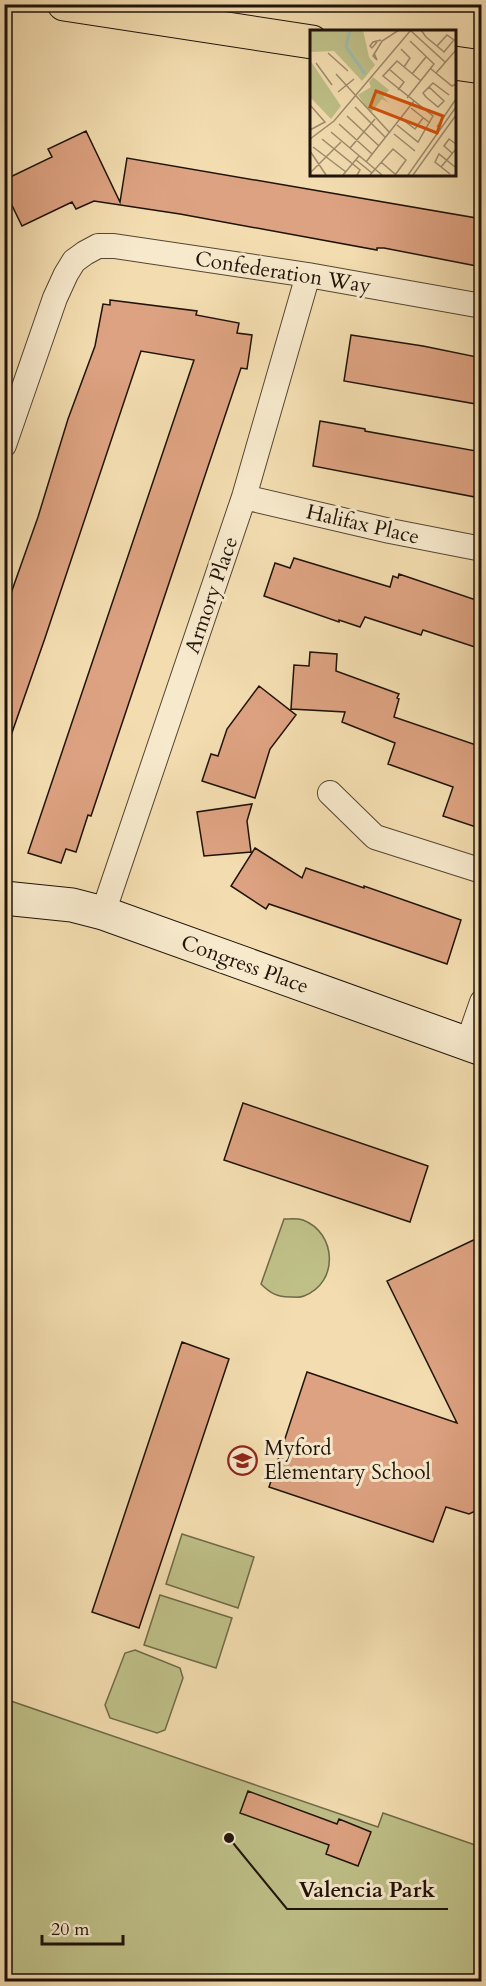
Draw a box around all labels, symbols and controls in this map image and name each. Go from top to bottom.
inset map [310,30,456,176]
street label: Confederation Way [193,244,373,301]
street label: Halifax Place [303,497,422,552]
street label: Armory Place [178,533,245,658]
street label: Congress Place [177,928,313,1001]
place label: Myford Elementary School [264,1434,431,1487]
school or university icon: Myford Elementary School [227,1444,259,1476]
callout: Valencia Park [287,1869,448,1909]
text: Valencia Park [299,1875,435,1905]
scale bar [42,1908,123,1946]
text: 20 m [51,1917,90,1942]

